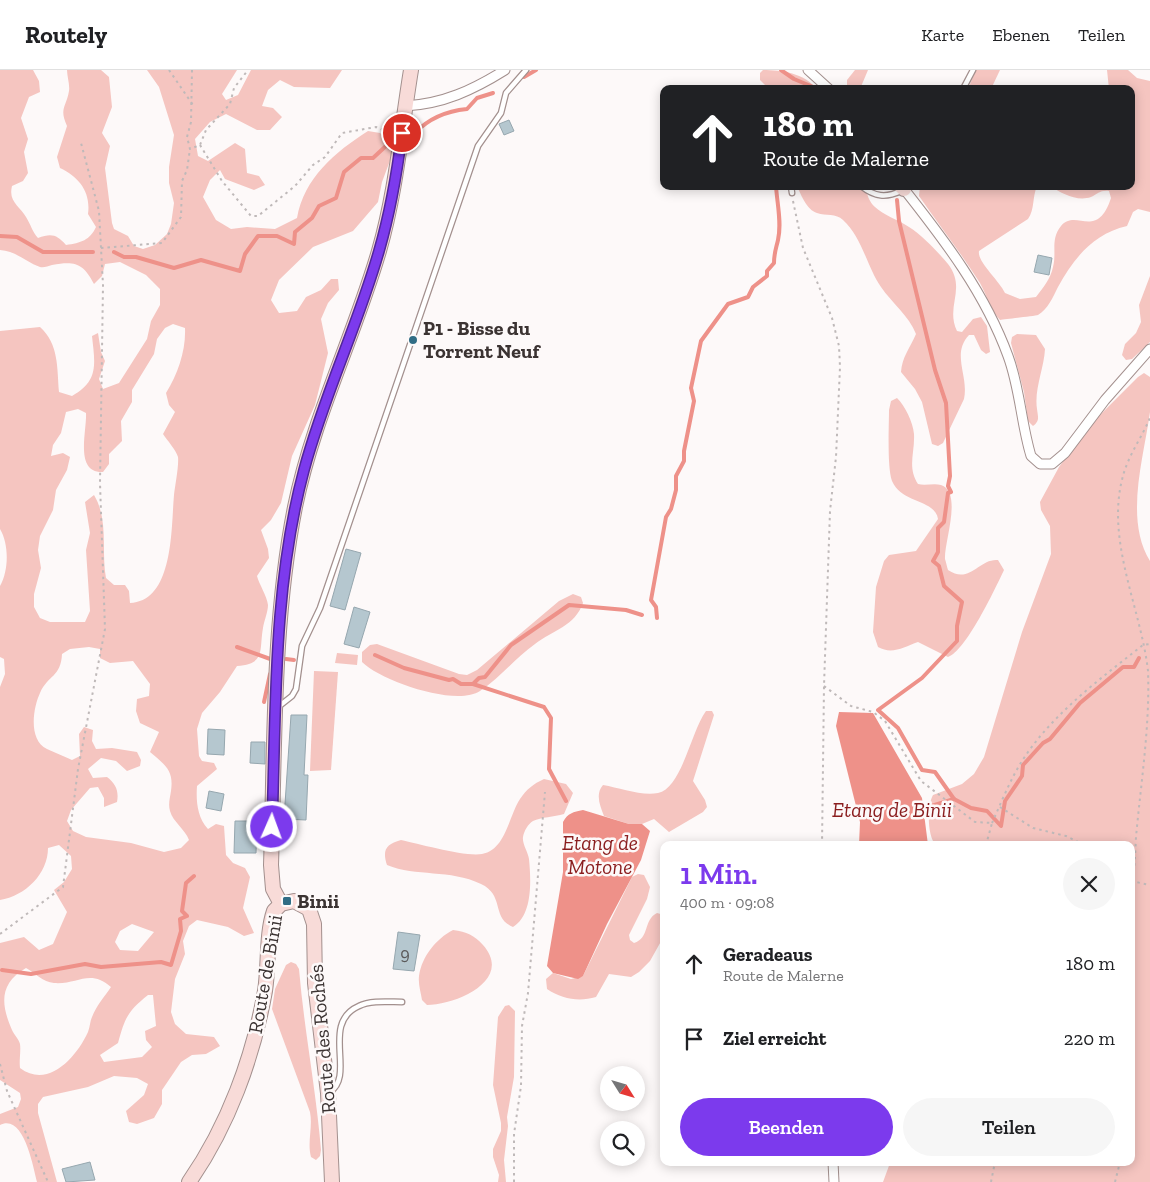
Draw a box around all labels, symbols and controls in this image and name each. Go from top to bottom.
text: Routely [25,20,107,49]
text: Karte [921,24,964,46]
text: Ebenen [992,24,1050,46]
text: Teilen [1078,24,1125,46]
text: 180 m [763,103,853,145]
icon: ahead [680,105,745,170]
pin [381,112,423,154]
icon: arrive [388,119,416,147]
text: Route de Malerne [763,145,929,172]
place label: P1 - Bisse du Torrent Neuf [423,316,542,363]
marker: P1 - Bisse du Torrent Neuf [407,334,419,346]
water label: Etang de Binii [832,797,952,822]
position arrow [245,800,297,852]
water label: Etang de Motone [562,830,638,879]
text: 1 Min. [680,856,758,892]
button: close [1063,858,1115,910]
place label: Binii [297,889,339,913]
text: 400 m · 09:08 [680,893,774,912]
marker: Binii [281,895,293,907]
street label: Route de Binii [243,912,287,1035]
house number: 9 [400,943,410,965]
text: Geradeaus [723,943,813,966]
icon: ahead [680,950,708,978]
text: 180 m [1066,952,1115,975]
street label: Route des Rochés [304,963,340,1115]
text: Route de Malerne [723,966,844,985]
icon: arrive [680,1025,708,1053]
text: Ziel erreicht [723,1027,826,1050]
text: 220 m [1064,1027,1115,1050]
north arrow [600,1066,645,1111]
map controls [600,1066,645,1166]
button: Beenden [680,1098,893,1156]
button: Teilen [903,1098,1115,1156]
button: search [600,1121,645,1166]

